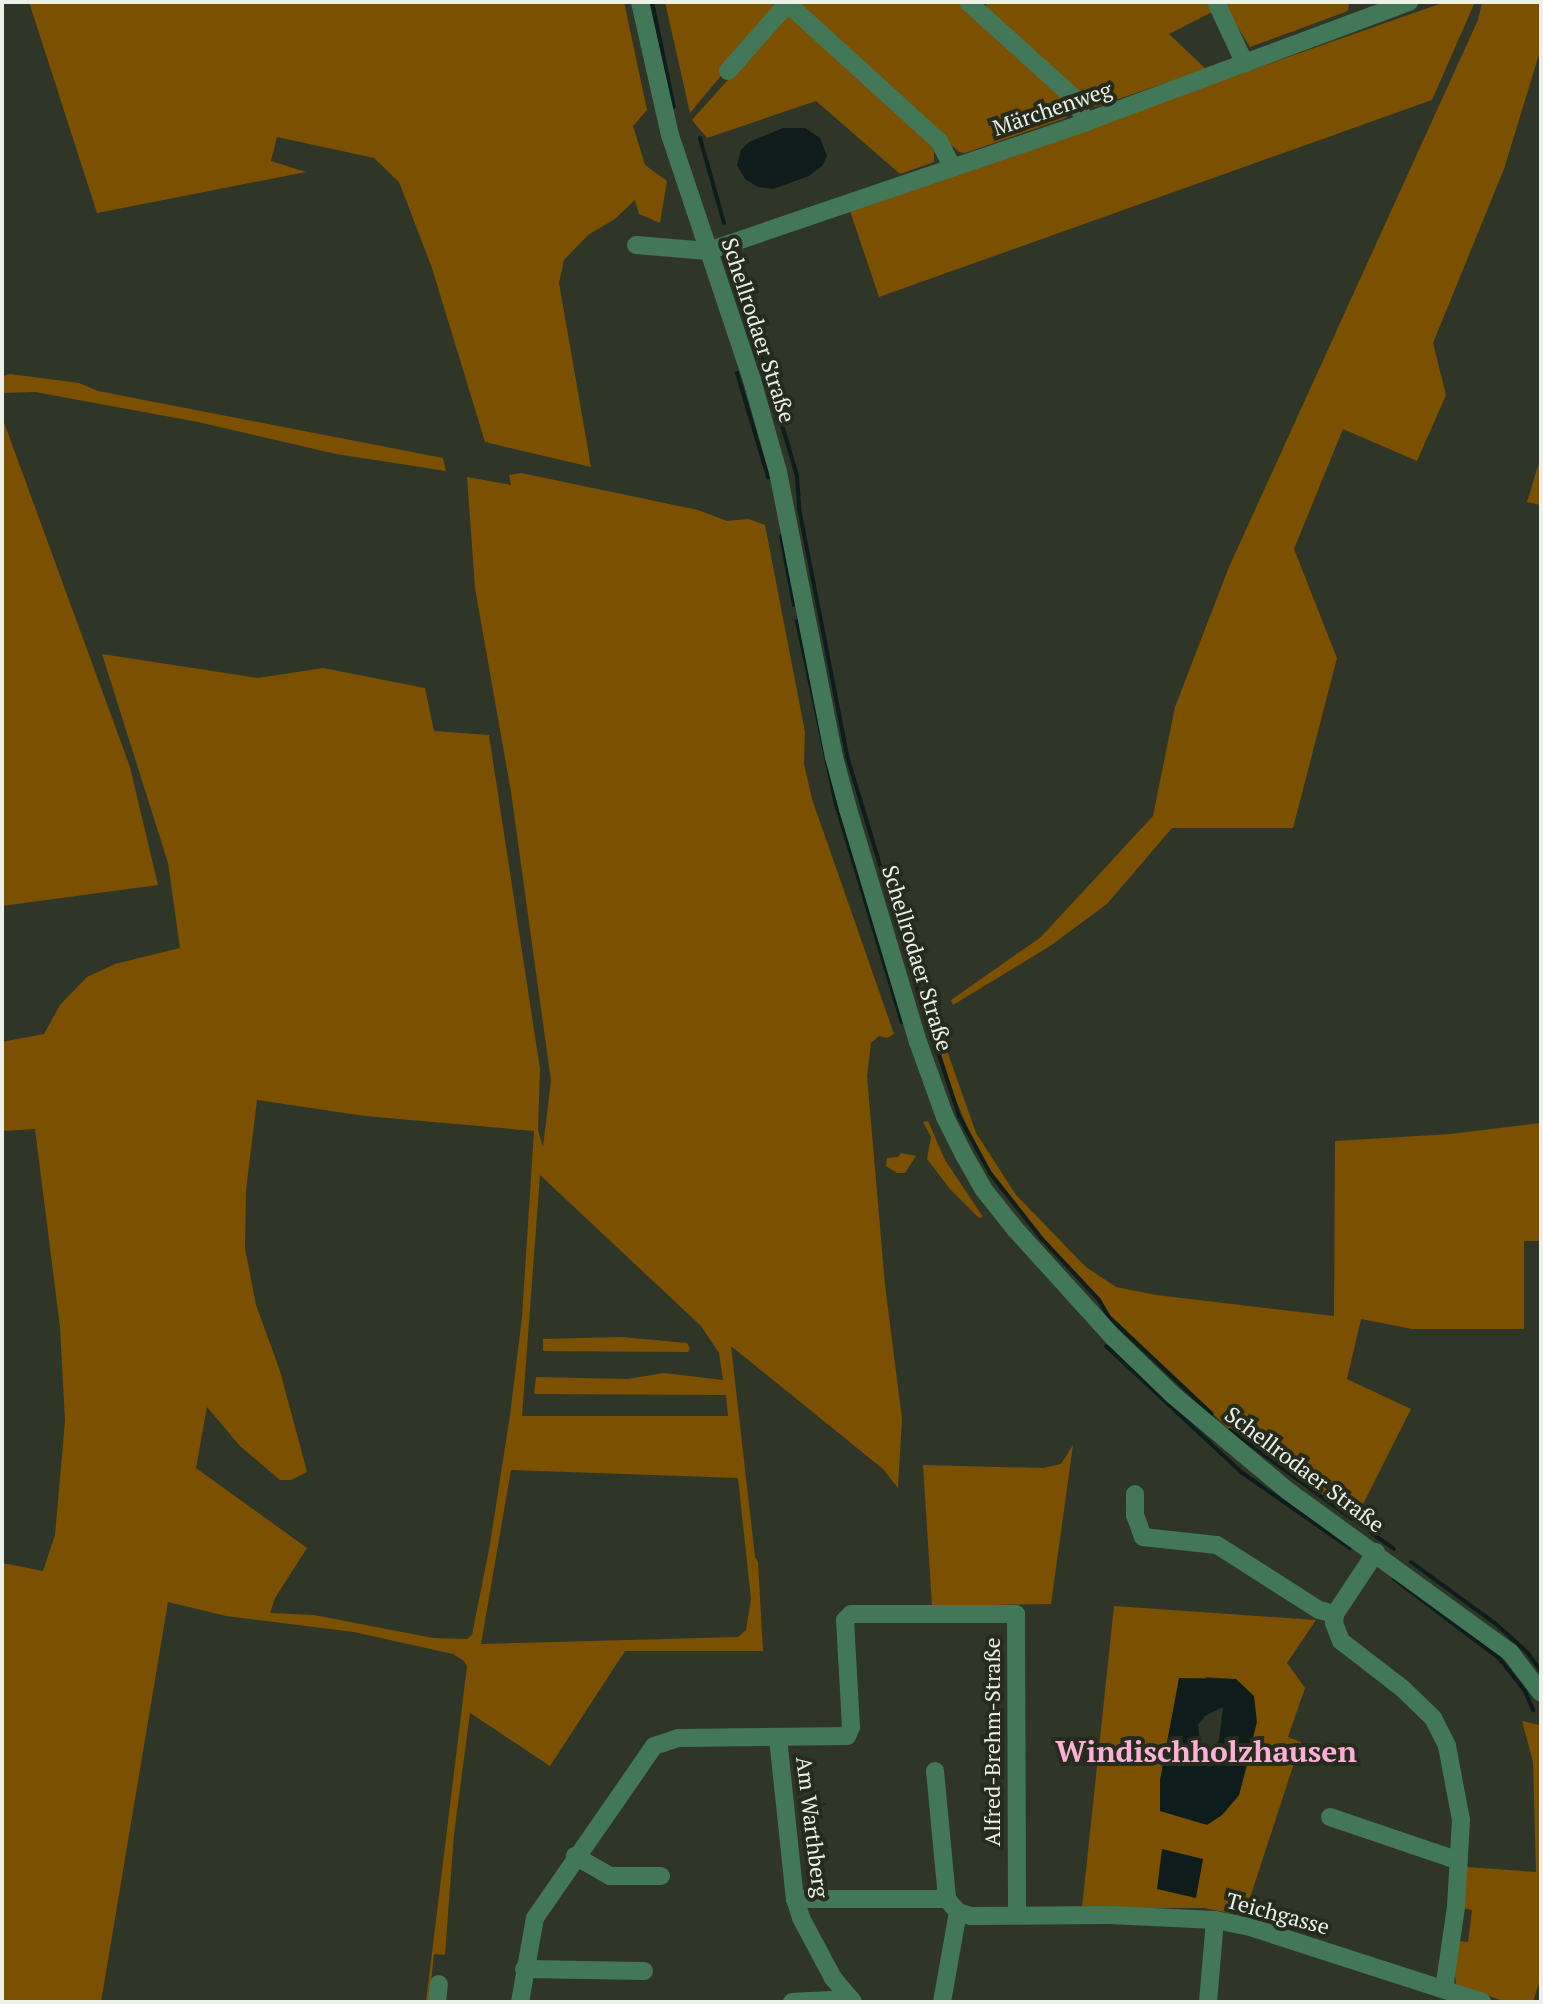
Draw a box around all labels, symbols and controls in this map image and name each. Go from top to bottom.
street label: Märchenweg [989,75,1115,141]
street label: Schellrodaer Straße [717,234,801,426]
street label: Schellrodaer Straße [877,862,959,1054]
street label: Schellrodaer Straße [1220,1400,1390,1538]
street label: Alfred-Brehm-Straße [979,1637,1005,1847]
district label: Windischholzhausen [1055,1733,1357,1769]
street label: Am Warthberg [791,1755,835,1899]
street label: Teichgasse [1223,1887,1333,1939]

